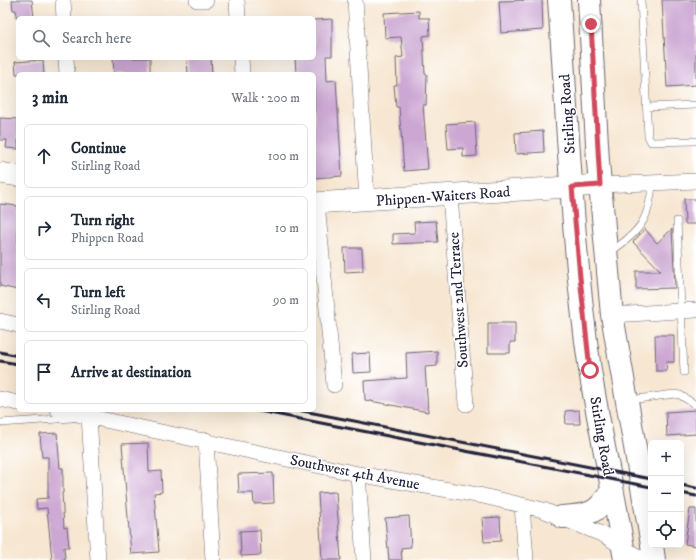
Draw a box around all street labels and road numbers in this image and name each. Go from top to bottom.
street label: Stirling Road [555,73,580,154]
street label: Phippen-Waiters Road [375,182,511,211]
street label: Southwest 2nd Terrace [444,232,473,368]
street label: Stirling Road [585,395,618,478]
street label: Southwest 4th Avenue [289,451,421,494]

